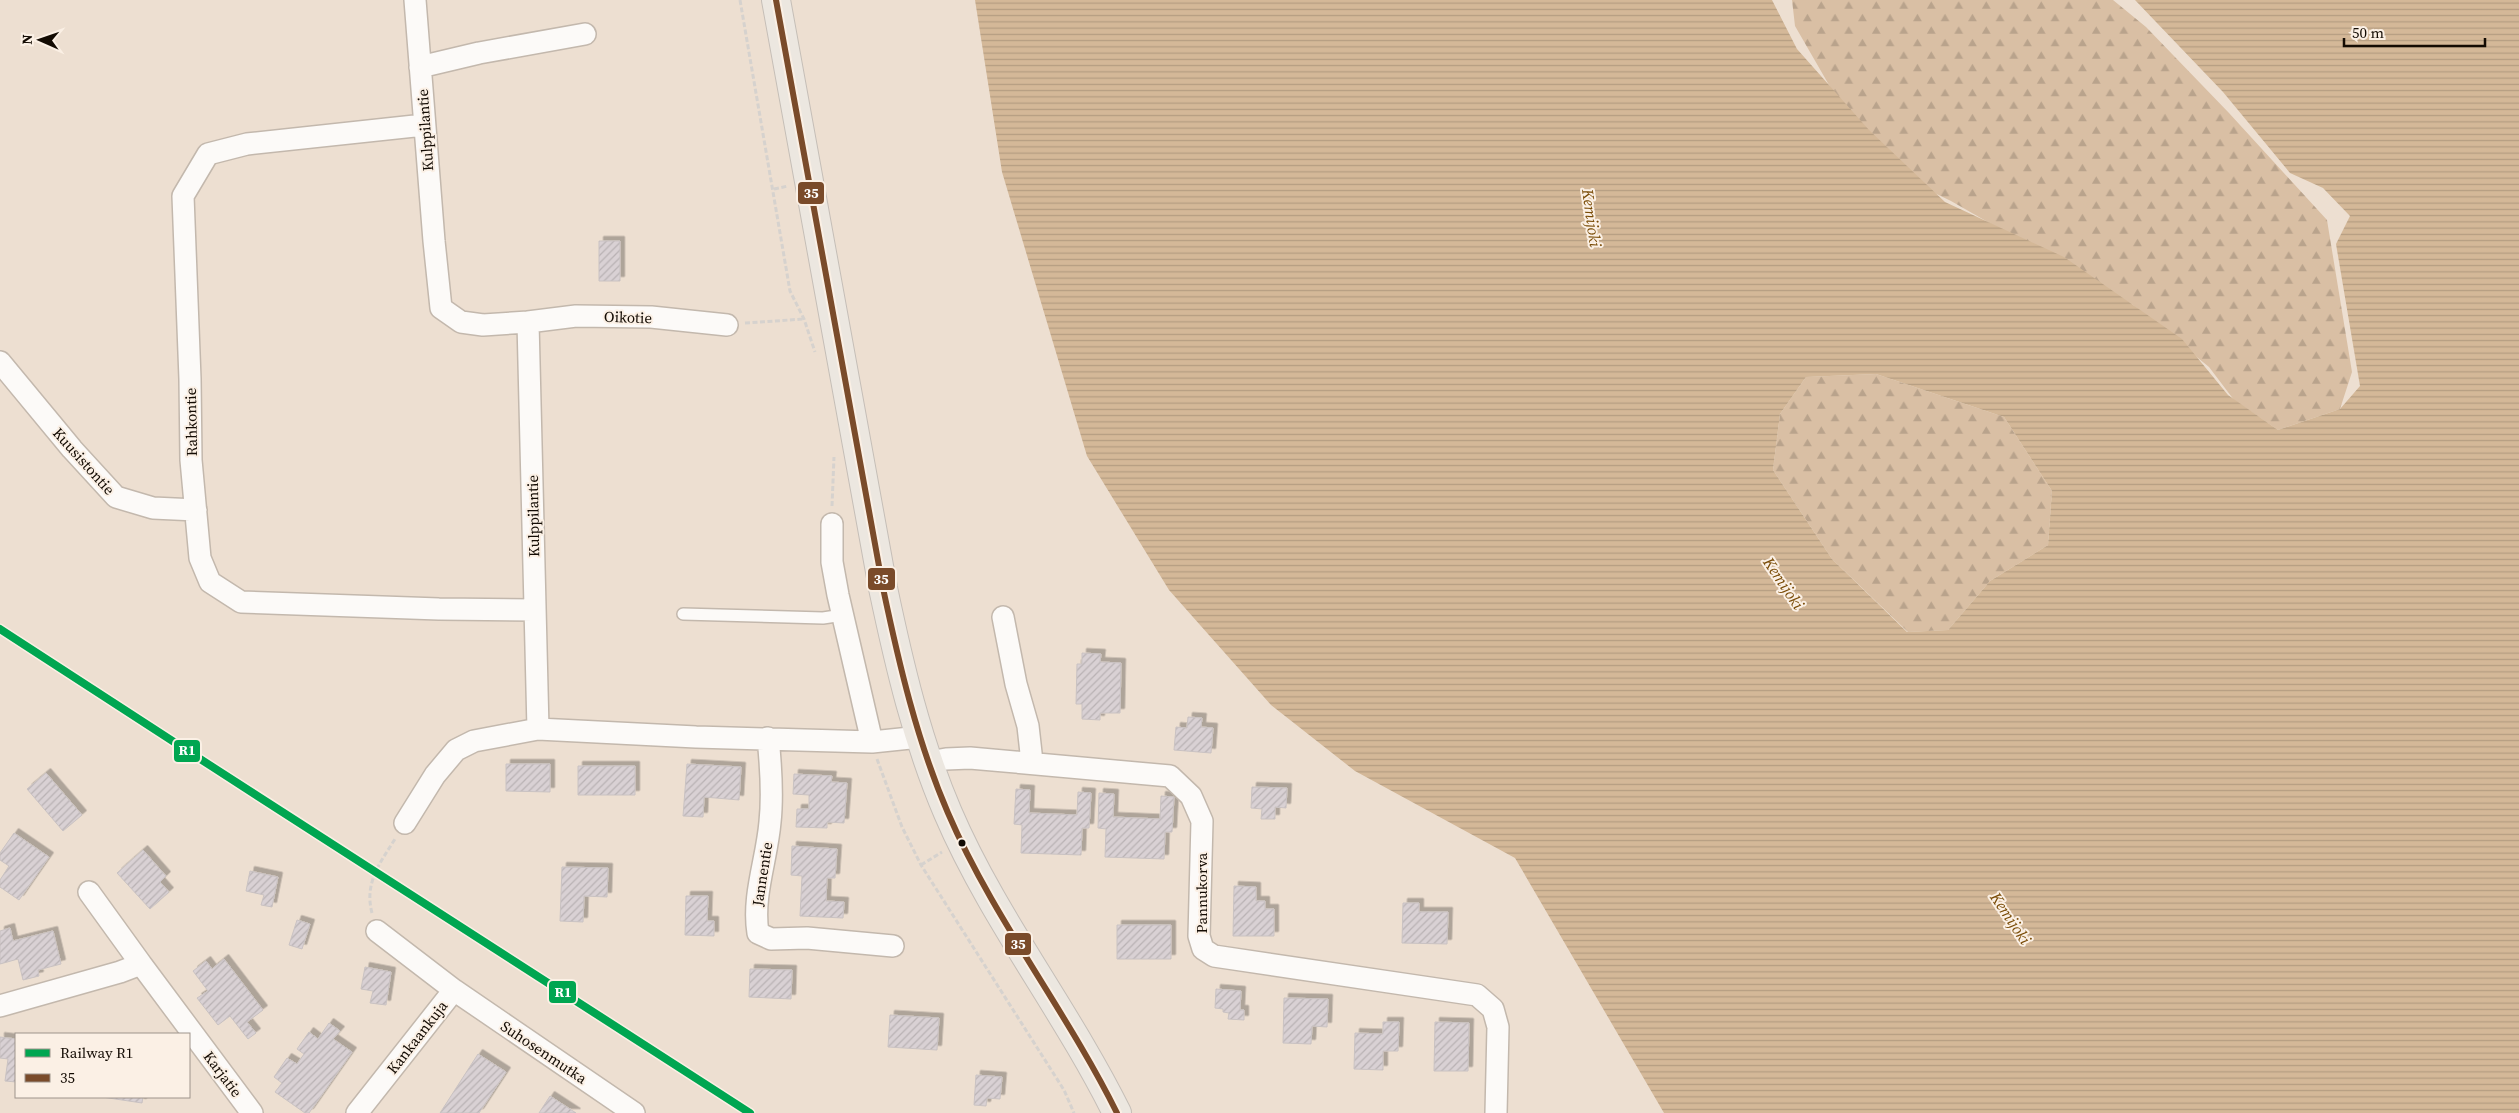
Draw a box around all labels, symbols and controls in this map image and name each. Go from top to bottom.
north arrow [15,15,65,65]
scale bar [2344,15,2485,47]
text: 50 m [2352,22,2384,43]
text: N [17,34,37,45]
street label: Kulppilantie [412,88,438,172]
line badge: 35 [797,181,825,205]
text: 35 [803,183,819,203]
water label: Kemijoki [1577,186,1607,249]
street label: Oikotie [604,306,653,328]
street label: Rahkontie [180,387,202,456]
street label: Kuusistontie [48,423,120,499]
street label: Kulppilantie [522,474,544,557]
water label: Kemijoki [1758,552,1810,614]
line badge: 35 [867,567,896,591]
text: 35 [873,569,889,589]
line badge: R1 [173,739,201,763]
text: R1 [178,740,196,760]
unlabelled marker [957,838,967,848]
street label: Jannentie [746,840,777,909]
street label: Pannukorva [1191,852,1212,933]
water label: Kemijoki [1985,887,2037,949]
line badge: 35 [1004,932,1032,956]
text: 35 [1010,934,1026,954]
line badge: R1 [548,980,577,1004]
text: R1 [554,982,572,1002]
street label: Kankaankuja [382,996,452,1078]
street label: Suhosenmutka [497,1015,591,1089]
legend [15,1033,190,1098]
text: Railway R1 [60,1042,133,1063]
street label: Karjatie [199,1047,247,1102]
text: 35 [60,1067,75,1088]

